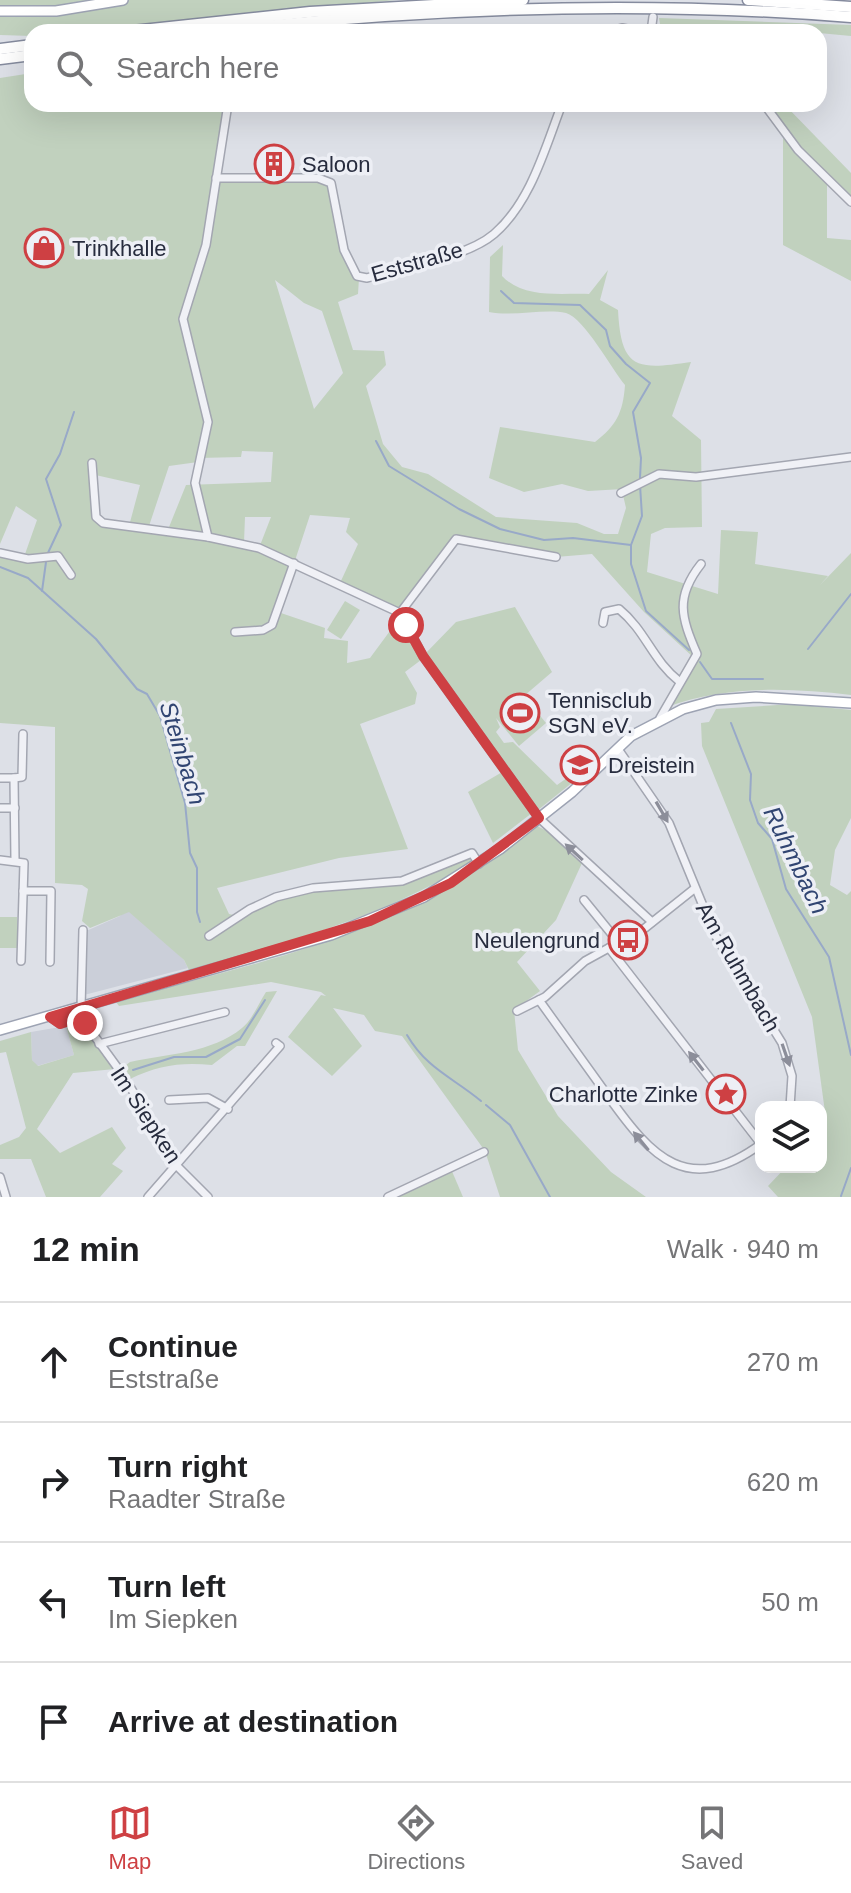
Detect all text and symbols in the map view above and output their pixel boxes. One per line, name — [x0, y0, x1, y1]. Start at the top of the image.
search box — [24, 24, 827, 112]
icon: search — [52, 46, 96, 90]
text: Search here — [116, 51, 279, 84]
building icon: Saloon — [253, 143, 295, 185]
place label: Saloon — [302, 152, 371, 177]
shop icon: Trinkhalle — [23, 227, 65, 269]
place label: Trinkhalle — [72, 236, 167, 261]
street label: Eststraße — [368, 237, 466, 287]
route start — [388, 607, 424, 643]
place label: Tennisclub SGN eV. — [548, 688, 652, 738]
sports icon: Tennisclub SGN eV. — [499, 692, 541, 734]
water label: Steinbach — [154, 698, 212, 808]
school or university icon: Dreistein — [559, 744, 601, 786]
place label: Dreistein — [608, 753, 695, 778]
one-way arrow — [656, 801, 669, 824]
water label: Ruhmbach — [758, 802, 834, 918]
one-way arrow — [565, 844, 584, 862]
street label: Am Ruhmbach — [691, 898, 785, 1036]
bus stop icon: Neulengrund — [607, 919, 649, 961]
place label: Neulengrund — [474, 928, 600, 953]
route end — [67, 1005, 103, 1041]
one-way arrow — [780, 1043, 792, 1067]
one-way arrow — [688, 1051, 704, 1071]
street label: Im Siepken — [106, 1062, 186, 1168]
place icon: Charlotte Zinke — [705, 1073, 747, 1115]
place label: Charlotte Zinke — [549, 1082, 698, 1107]
map controls — [755, 1101, 827, 1173]
button: layers — [755, 1101, 827, 1173]
one-way arrow — [633, 1131, 650, 1151]
text: 12 min — [32, 1230, 140, 1268]
text: Walk · 940 m — [667, 1234, 819, 1264]
text: Continue — [108, 1330, 238, 1363]
icon: ahead — [32, 1340, 76, 1384]
text: 270 m — [747, 1347, 819, 1377]
text: Eststraße — [108, 1364, 219, 1394]
text: Turn right — [108, 1450, 247, 1483]
icon: right — [32, 1460, 76, 1504]
text: 620 m — [747, 1467, 819, 1497]
text: Raadter Straße — [108, 1484, 286, 1514]
text: Turn left — [108, 1570, 226, 1603]
icon: left — [32, 1580, 76, 1624]
text: 50 m — [761, 1587, 819, 1617]
text: Im Siepken — [108, 1604, 238, 1634]
icon: arrive — [32, 1700, 76, 1744]
text: Arrive at destination — [108, 1705, 398, 1738]
tab: Map — [108, 1801, 152, 1875]
tab: Directions — [367, 1801, 465, 1875]
tab: Saved — [681, 1801, 743, 1875]

